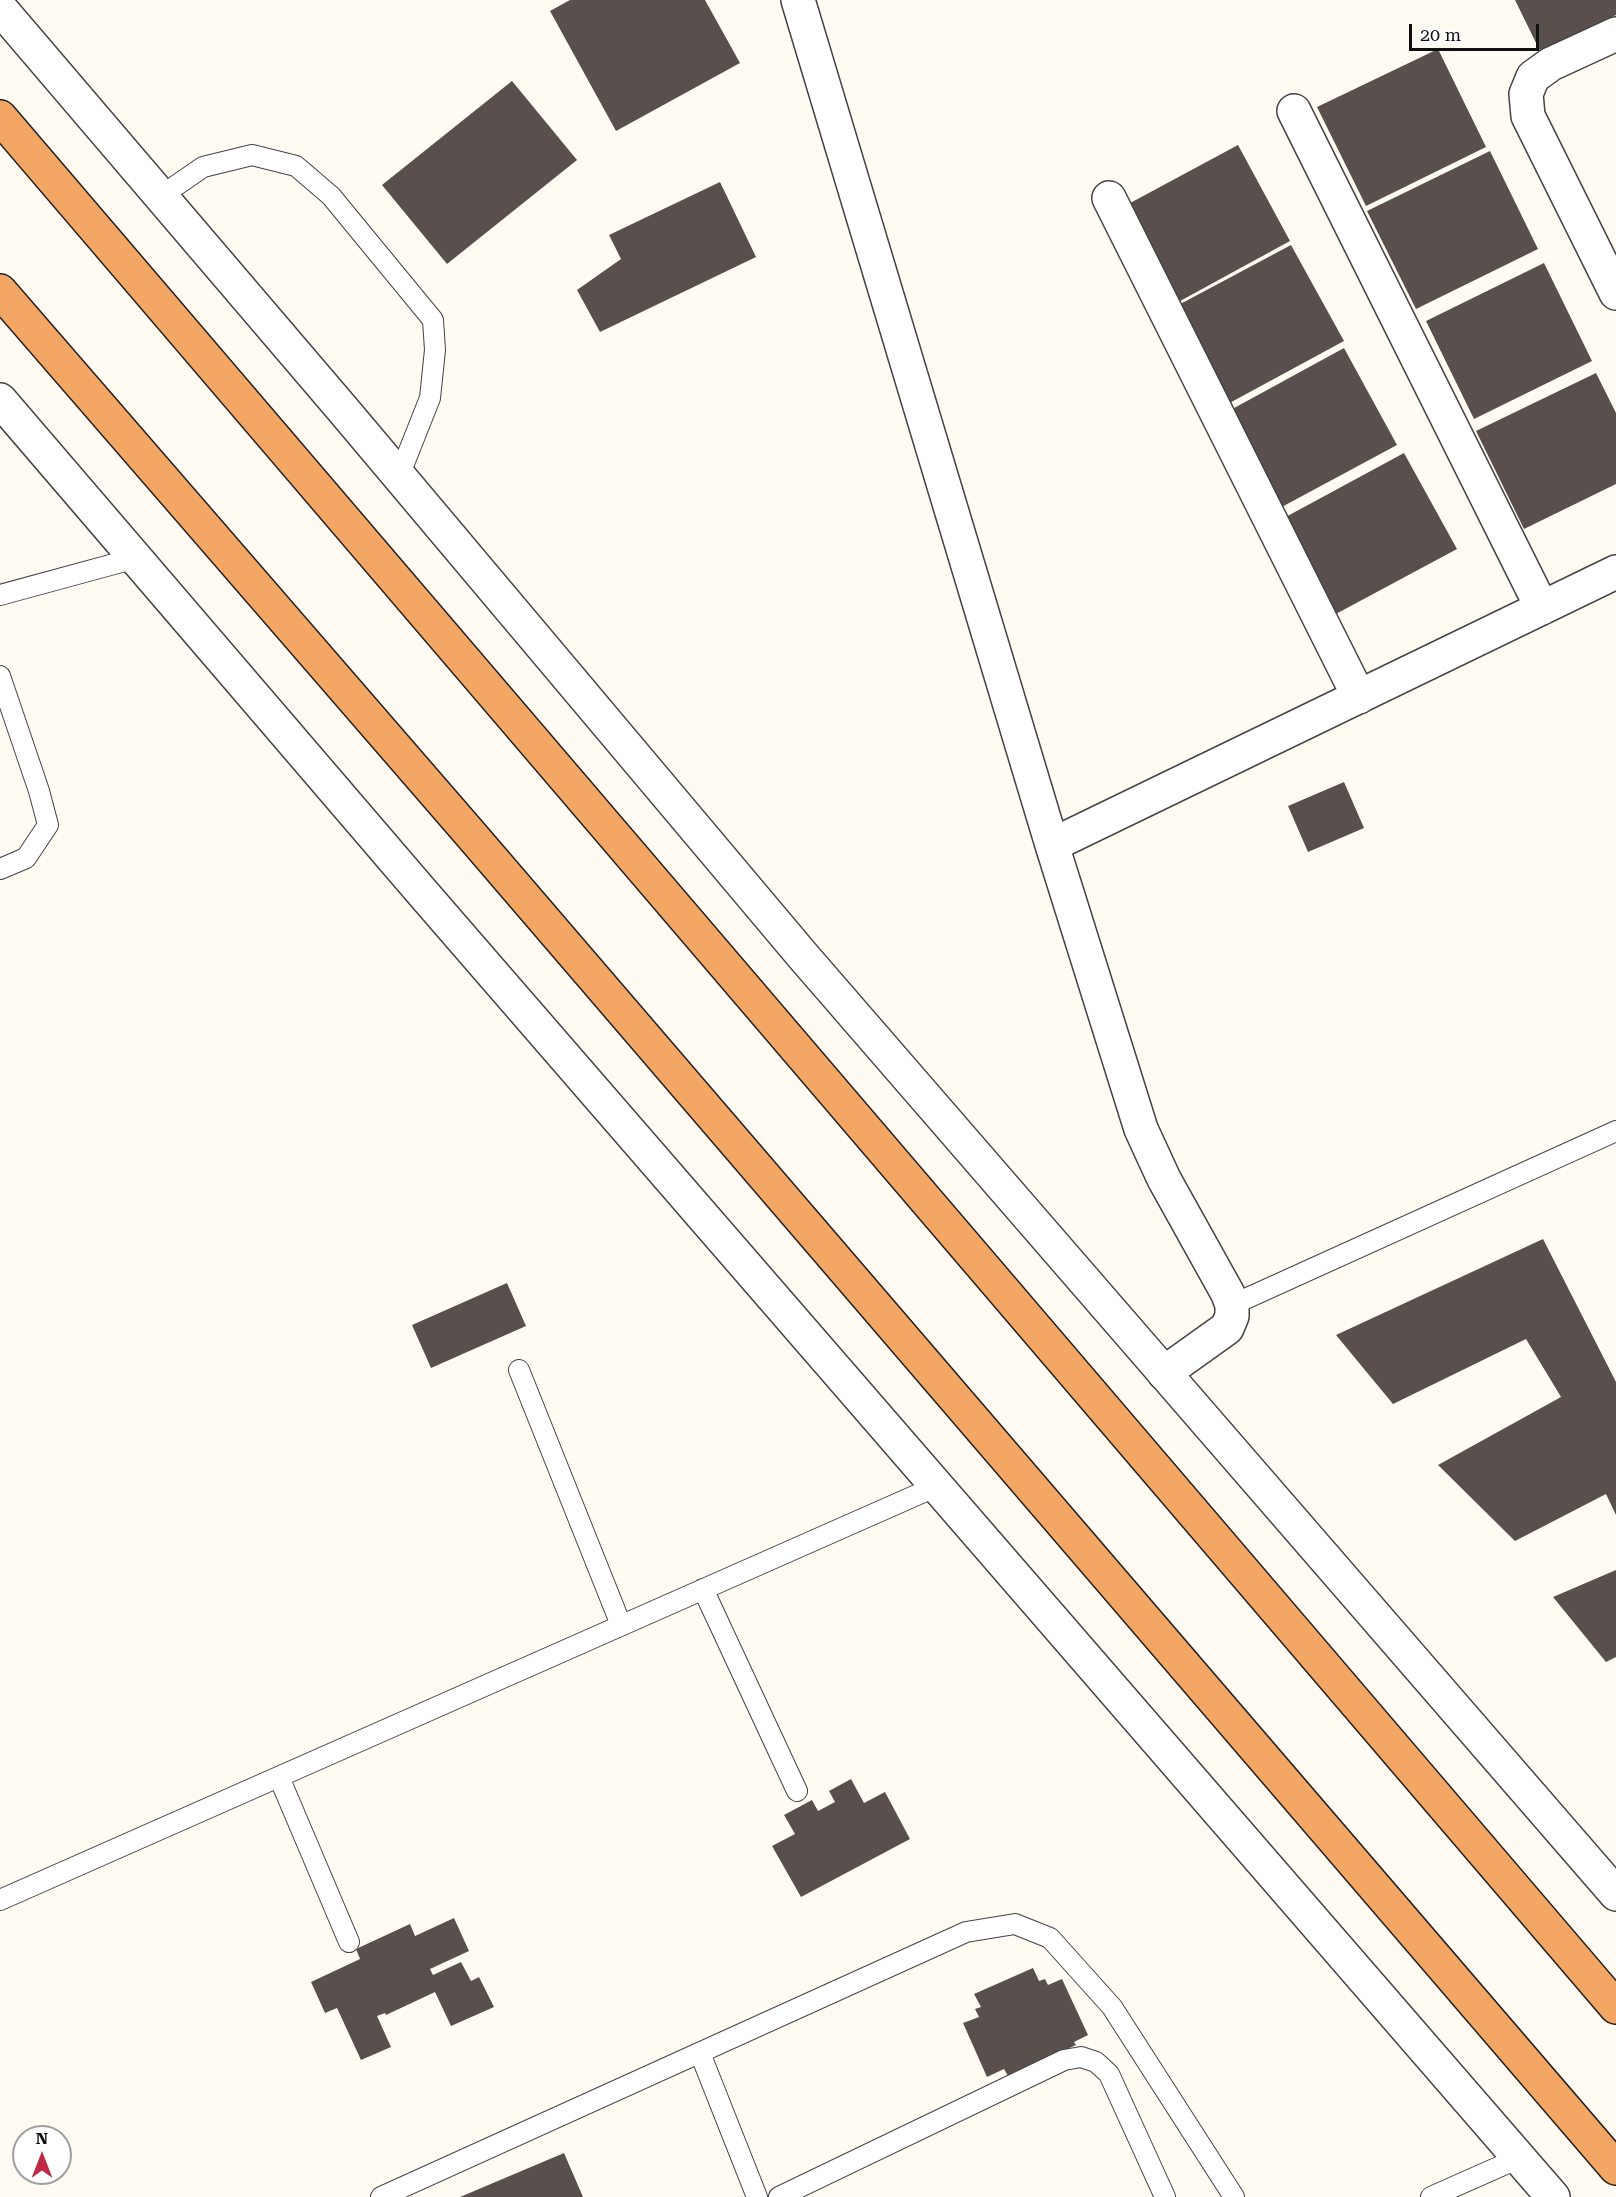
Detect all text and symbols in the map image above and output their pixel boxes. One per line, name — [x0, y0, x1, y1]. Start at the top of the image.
scale bar — [1412, 12, 1542, 50]
text: 20 m — [1420, 24, 1461, 45]
north arrow — [12, 2125, 72, 2185]
text: N — [36, 2129, 48, 2148]

